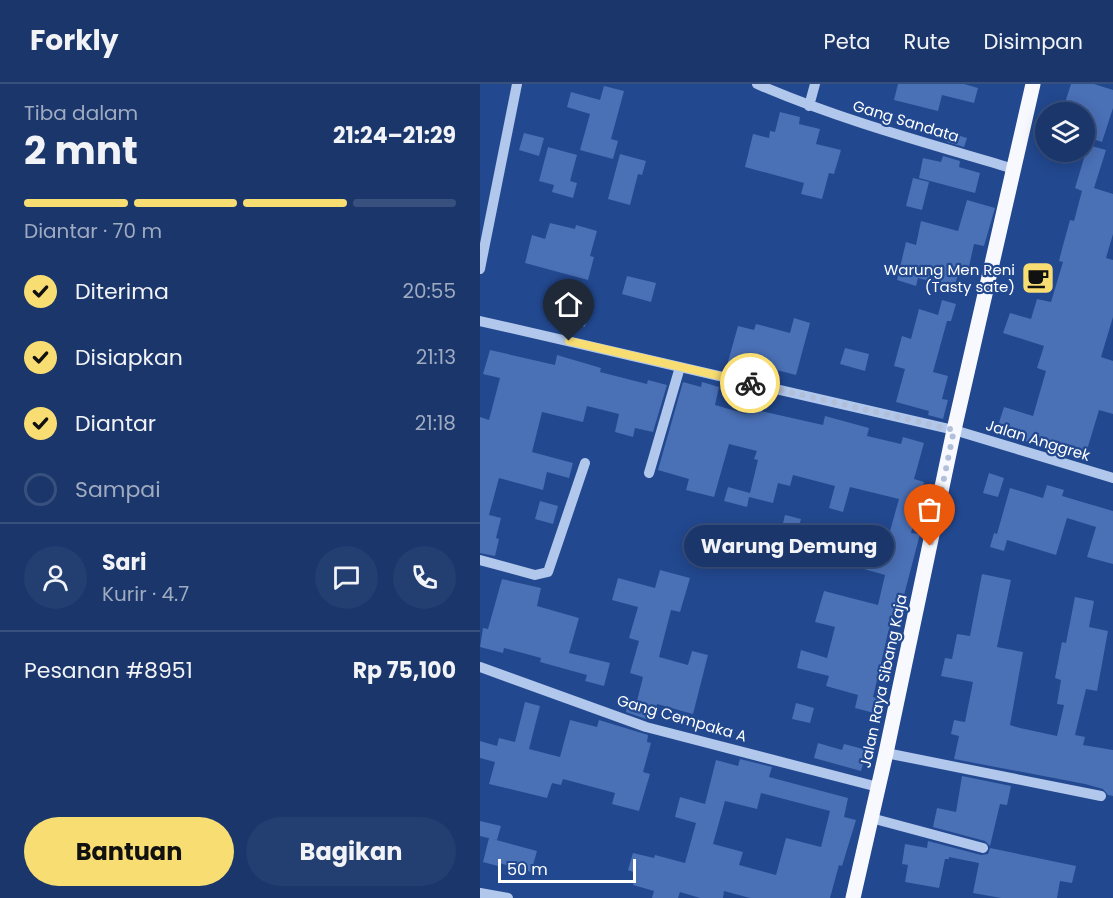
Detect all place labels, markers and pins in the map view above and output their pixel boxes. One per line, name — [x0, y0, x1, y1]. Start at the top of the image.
place label: Warung Men Reni (Tasty sate) — [884, 259, 1015, 297]
cafe icon: Warung Men Reni (Tasty sate) — [1020, 260, 1056, 296]
pin — [543, 279, 594, 341]
pin — [904, 484, 955, 546]
callout: Warung Demung — [684, 525, 894, 567]

